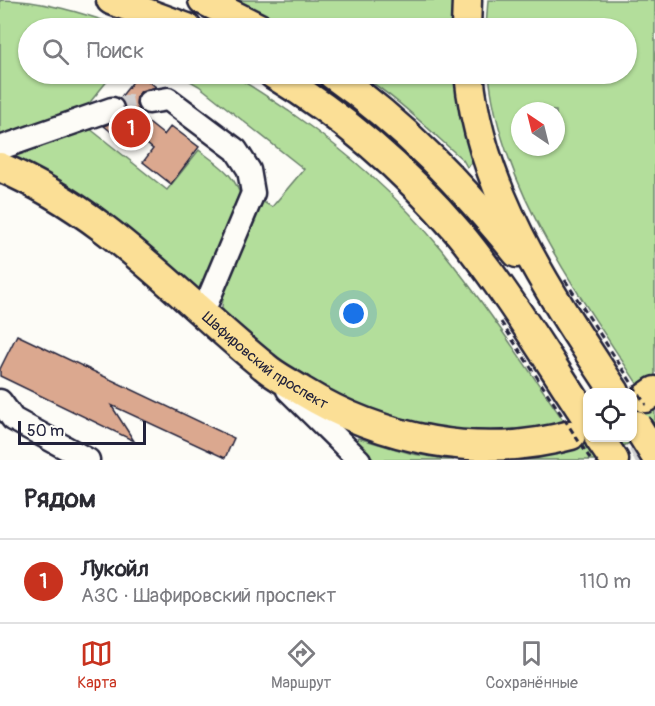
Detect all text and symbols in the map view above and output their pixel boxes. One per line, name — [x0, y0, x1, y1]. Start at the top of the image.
search box — [18, 18, 637, 84]
icon: search — [39, 35, 72, 68]
text: Поиск — [87, 37, 144, 65]
north arrow — [511, 102, 565, 156]
pin: 1 — [112, 106, 150, 150]
your location — [339, 299, 368, 328]
street label: Шафировский проспект — [198, 308, 332, 414]
map controls — [583, 388, 637, 442]
button: locate — [583, 388, 637, 442]
scale bar — [18, 418, 146, 446]
text: 50 m — [27, 421, 64, 441]
text: Рядом — [24, 483, 96, 515]
text: Лукойл — [81, 555, 149, 583]
text: 1 — [40, 569, 47, 594]
text: 110 m — [580, 569, 631, 594]
text: АЗС · Шафировский проспект — [81, 583, 336, 608]
tab: Карта — [77, 637, 117, 693]
tab: Маршрут — [271, 637, 331, 693]
tab: Сохранённые — [486, 637, 578, 693]

